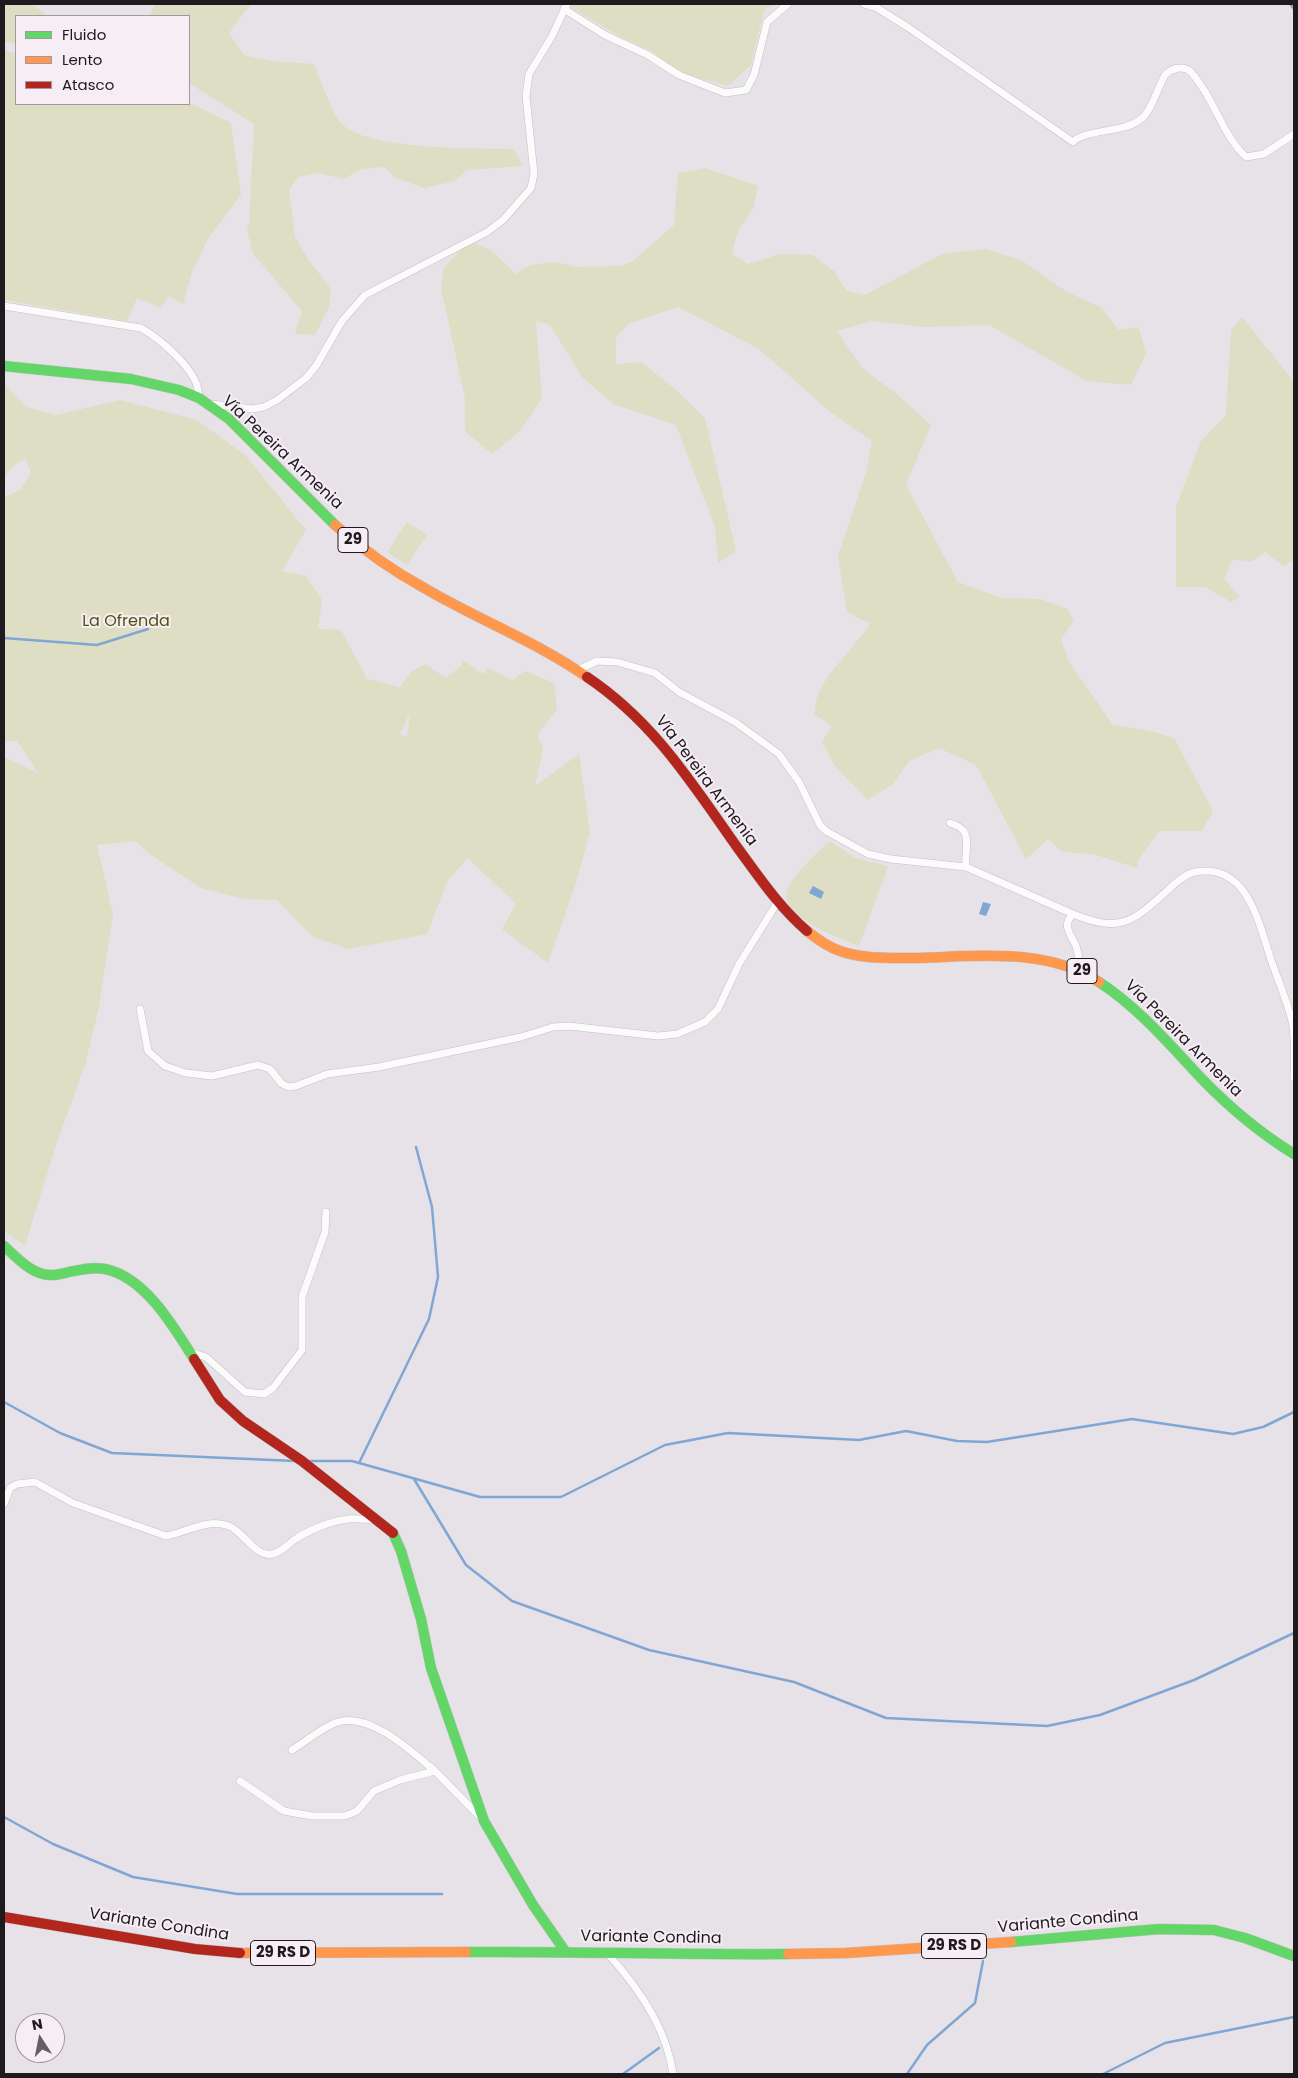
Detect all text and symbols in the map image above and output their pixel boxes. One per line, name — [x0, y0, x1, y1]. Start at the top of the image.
legend — [15, 15, 190, 105]
text: Fluido — [62, 24, 106, 45]
text: Lento — [62, 49, 102, 70]
text: Atasco — [62, 74, 114, 95]
street label: Vía Pereira Armenia — [218, 392, 346, 514]
road number: 29 — [338, 528, 368, 552]
park label: La Ofrenda — [82, 612, 170, 632]
street label: Vía Pereira Armenia — [651, 712, 761, 850]
road number: 29 — [1067, 958, 1097, 984]
street label: Vía Pereira Armenia — [1120, 976, 1246, 1102]
street label: Variante Condina — [88, 1904, 230, 1946]
street label: Variante Condina — [997, 1906, 1139, 1938]
street label: Variante Condina — [580, 1927, 722, 1949]
road number: 29 RS D — [922, 1934, 986, 1958]
road number: 29 RS D — [250, 1940, 316, 1966]
north arrow — [15, 2013, 65, 2063]
text: N — [30, 2013, 44, 2035]

